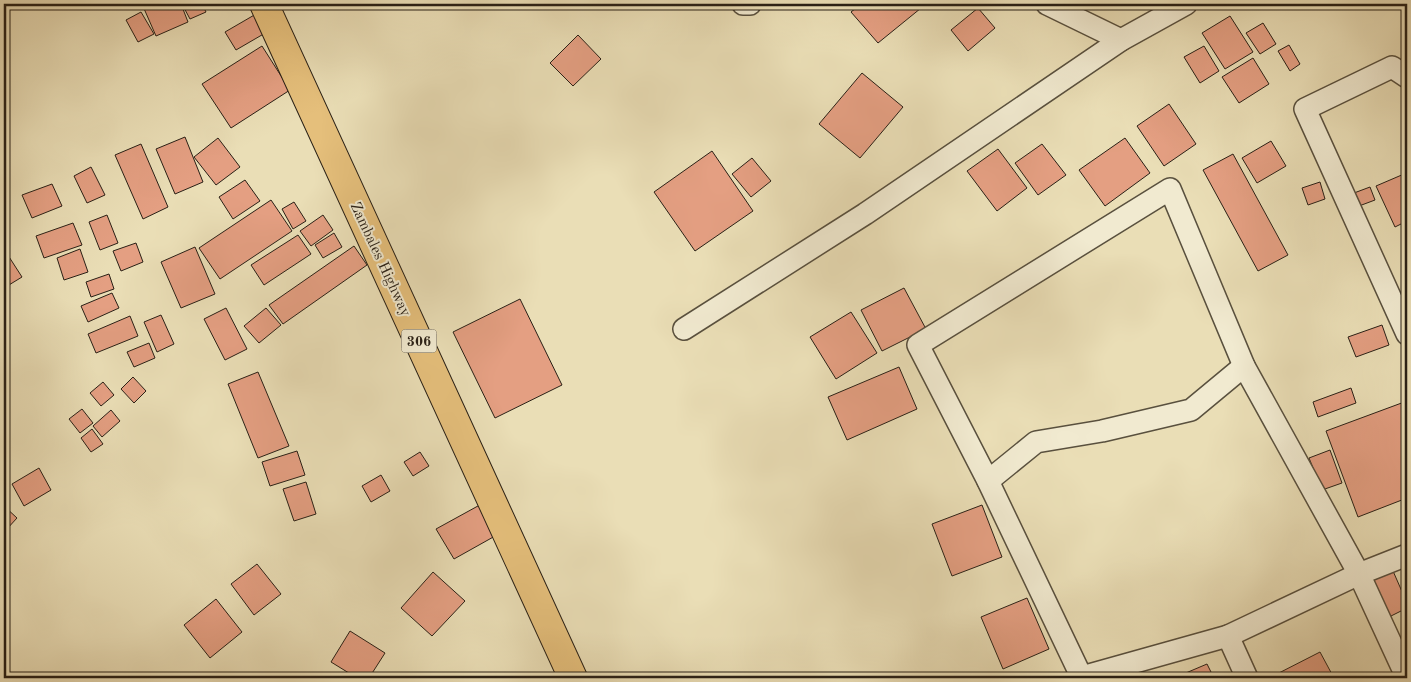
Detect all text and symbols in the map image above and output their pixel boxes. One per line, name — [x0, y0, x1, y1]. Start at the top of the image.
street label: Zambales Highway — [347, 200, 413, 319]
road number: 306 — [402, 330, 436, 352]

